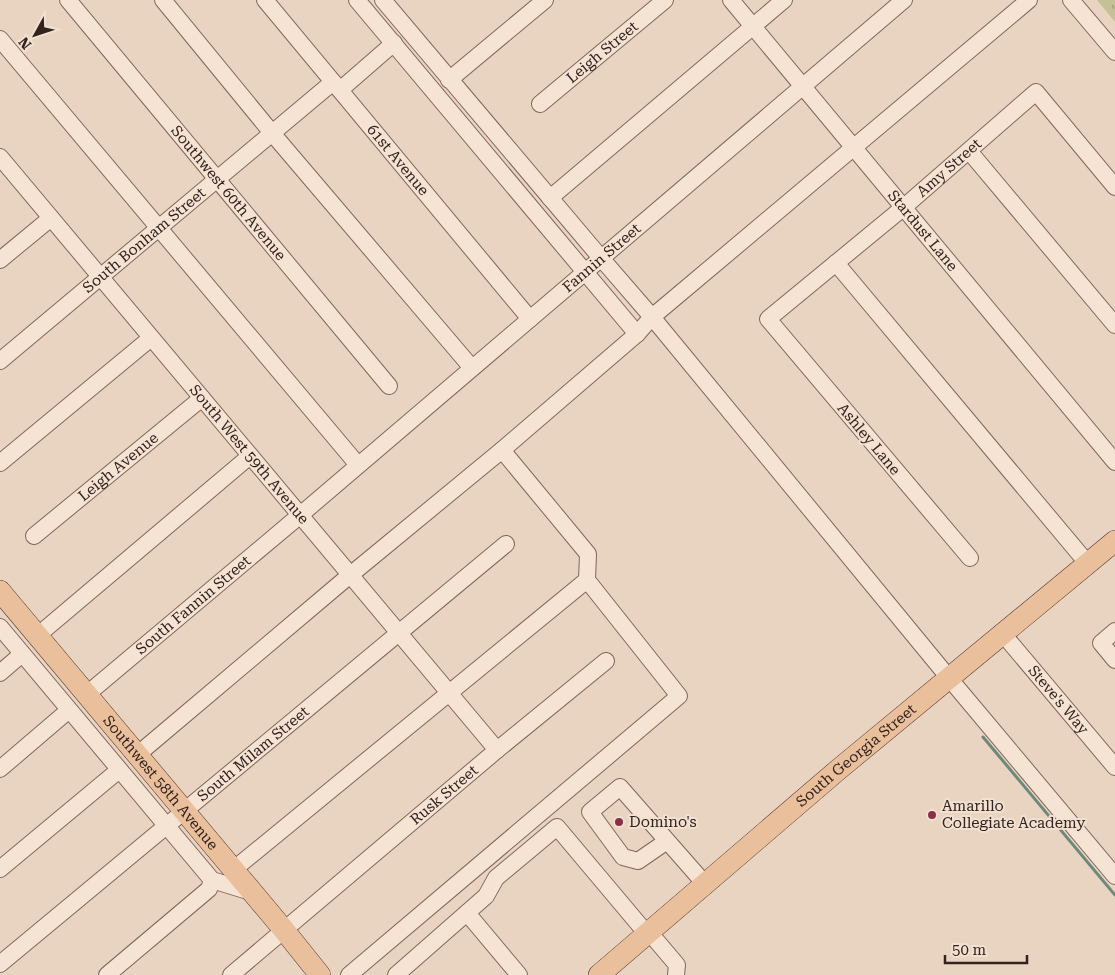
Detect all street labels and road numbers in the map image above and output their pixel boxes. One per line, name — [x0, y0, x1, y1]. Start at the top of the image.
street label: Leigh Street — [563, 17, 642, 87]
street label: 61st Avenue — [363, 121, 433, 199]
street label: Southwest 60th Avenue — [167, 122, 290, 264]
street label: Amy Street — [913, 134, 985, 201]
street label: South Bonham Street — [79, 184, 209, 297]
street label: Stardust Lane — [884, 186, 962, 275]
street label: Fannin Street — [559, 219, 645, 296]
street label: South West 59th Avenue — [186, 381, 313, 528]
street label: Ashley Lane — [834, 399, 904, 479]
street label: Leigh Avenue — [75, 429, 162, 505]
street label: South Fannin Street — [132, 551, 255, 658]
street label: Steve's Way — [1024, 662, 1093, 738]
street label: South Georgia Street — [792, 700, 920, 811]
street label: South Milam Street — [194, 702, 313, 805]
street label: Southwest 58th Avenue — [99, 712, 222, 854]
street label: Rusk Street — [406, 761, 482, 829]

